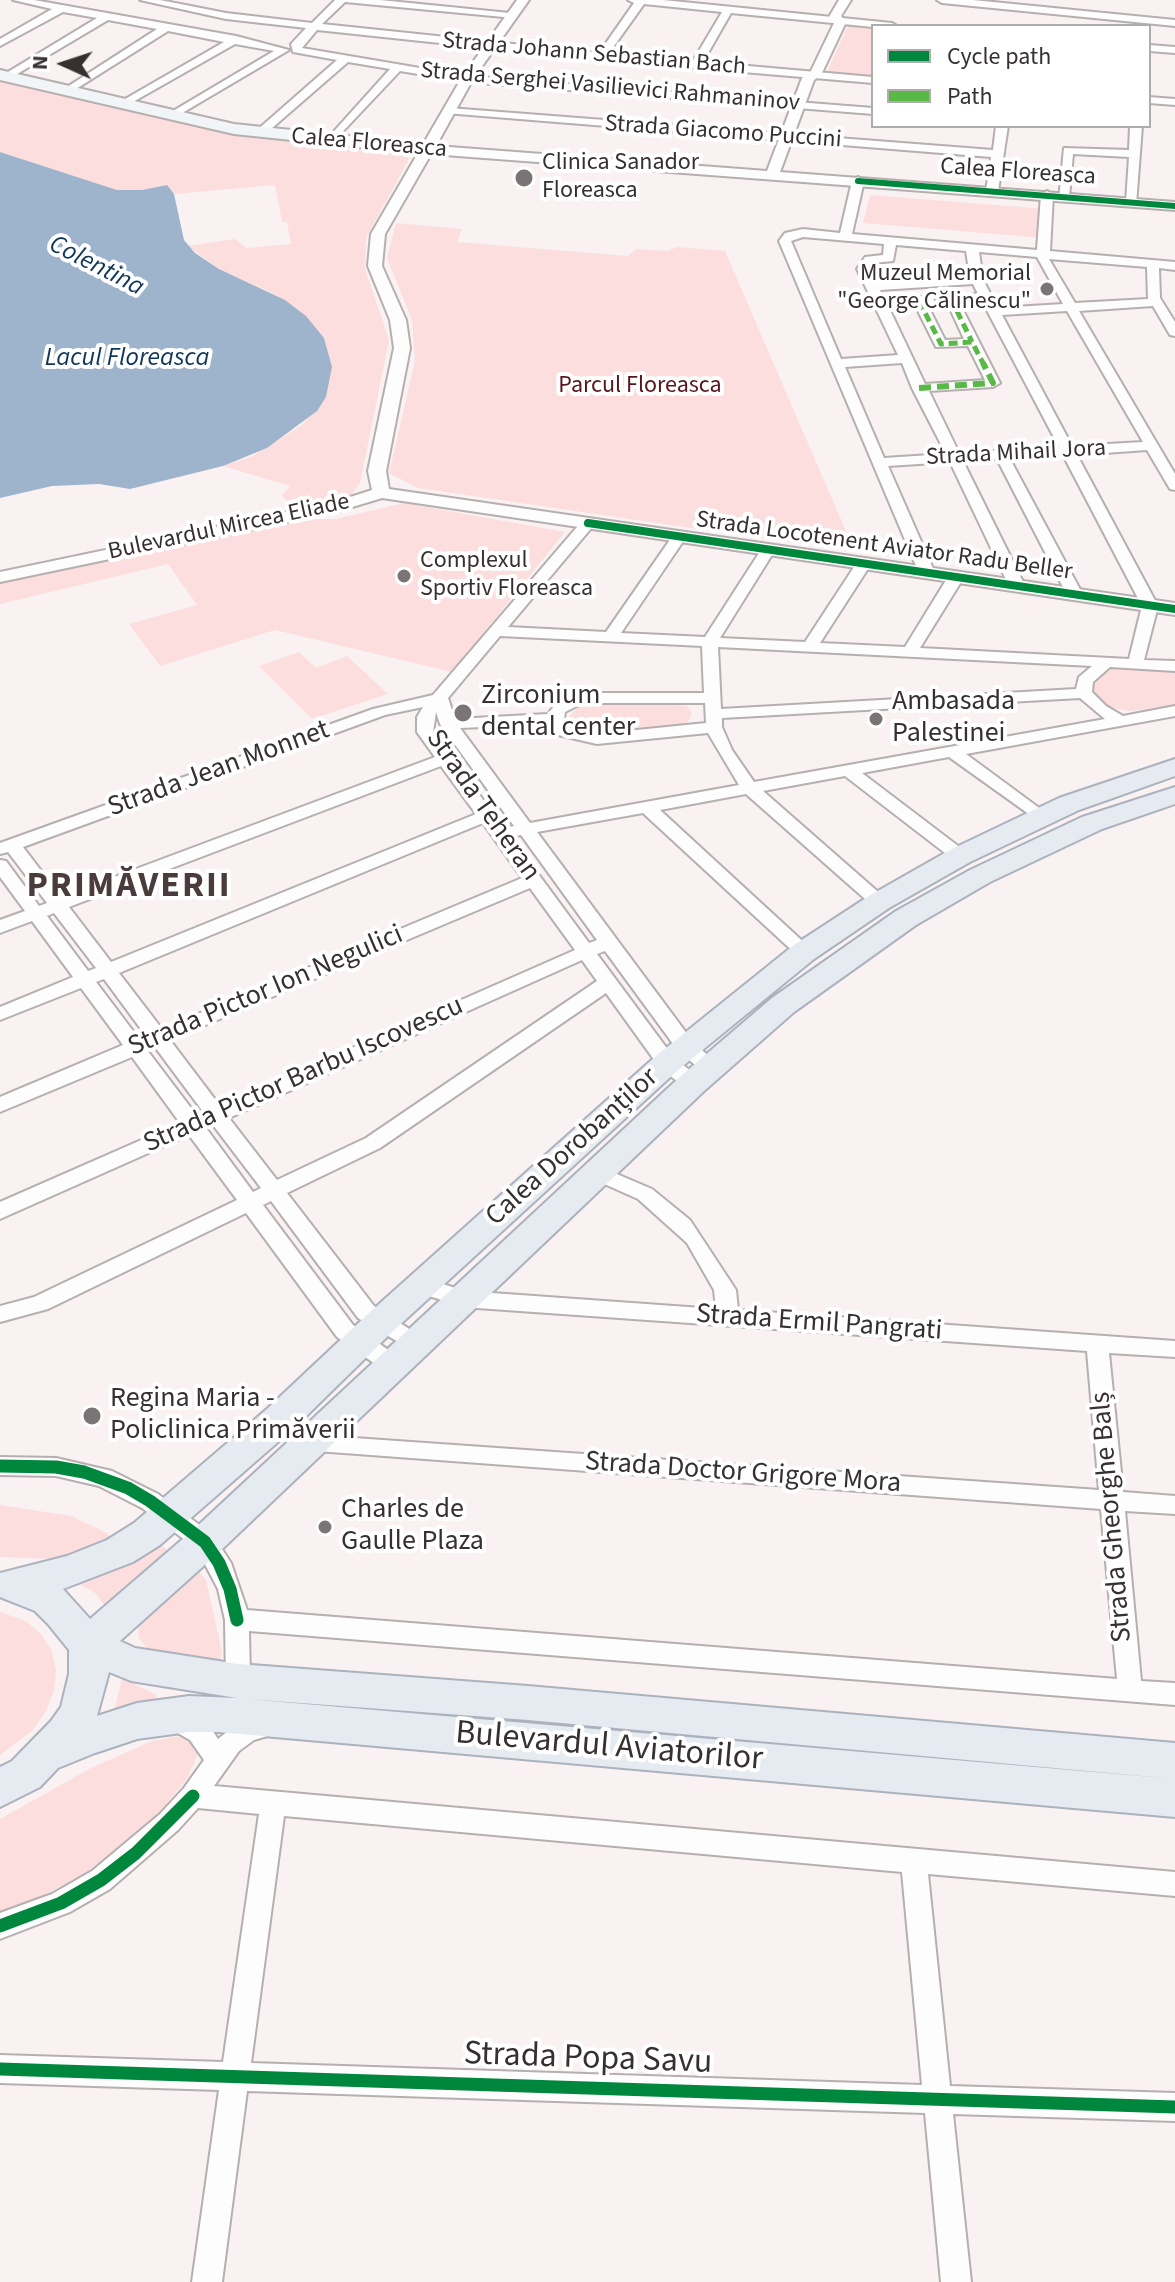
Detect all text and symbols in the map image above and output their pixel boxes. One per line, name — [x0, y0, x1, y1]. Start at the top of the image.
north arrow — [24, 24, 104, 104]
legend — [871, 24, 1151, 128]
street label: Strada Johann Sebastian Bach — [441, 27, 747, 83]
text: Cycle path — [947, 39, 1051, 74]
text: N — [24, 55, 56, 71]
street label: Strada Serghei Vasilievici Rahmaninov — [419, 57, 801, 119]
text: Path — [947, 79, 993, 114]
street label: Strada Giacomo Puccini — [604, 110, 842, 156]
street label: Calea Floreasca — [290, 123, 448, 165]
place label: Clinica Sanador Floreasca — [542, 150, 699, 206]
street label: Calea Floreasca — [939, 153, 1097, 193]
marker: Clinica Sanador Floreasca — [513, 167, 535, 189]
water label: Colentina — [43, 230, 149, 304]
place label: Muzeul Memorial "George Călinescu" — [837, 261, 1031, 317]
marker: Muzeul Memorial "George Călinescu" — [1038, 280, 1056, 298]
water label: Lacul Floreasca — [45, 343, 209, 375]
park label: Parcul Floreasca — [558, 373, 722, 401]
street label: Strada Mihail Jora — [925, 435, 1107, 473]
street label: Bulevardul Mircea Eliade — [106, 488, 352, 568]
street label: Strada Locotenent Aviator Radu Beller — [694, 506, 1074, 588]
place label: Complexul Sportiv Floreasca — [420, 548, 593, 604]
marker: Complexul Sportiv Floreasca — [395, 567, 413, 585]
place label: Zirconium dental center — [481, 680, 636, 746]
place label: Ambasada Palestinei — [892, 686, 1015, 752]
marker: Zirconium dental center — [452, 702, 474, 724]
marker: Ambasada Palestinei — [867, 710, 885, 728]
street label: Strada Jean Monnet — [104, 714, 334, 826]
street label: Strada Teheran — [418, 724, 546, 888]
district label: PRIMĂVERII — [26, 866, 232, 910]
street label: Strada Pictor Ion Negulici — [124, 919, 408, 1065]
street label: Strada Pictor Barbu Iscovescu — [139, 990, 469, 1162]
street label: Calea Dorobanților — [480, 1062, 666, 1234]
street label: Strada Ermil Pangrati — [695, 1299, 943, 1349]
place label: Regina Maria - Policlinica Primăverii — [110, 1383, 356, 1449]
street label: Strada Gheorghe Balș — [1085, 1390, 1141, 1644]
marker: Regina Maria - Policlinica Primăverii — [81, 1405, 103, 1427]
street label: Strada Doctor Grigore Mora — [584, 1446, 902, 1502]
place label: Charles de Gaulle Plaza — [341, 1494, 484, 1560]
marker: Charles de Gaulle Plaza — [316, 1518, 334, 1536]
street label: Bulevardul Aviatorilor — [454, 1714, 764, 1782]
street label: Strada Popa Savu — [463, 2035, 713, 2085]

